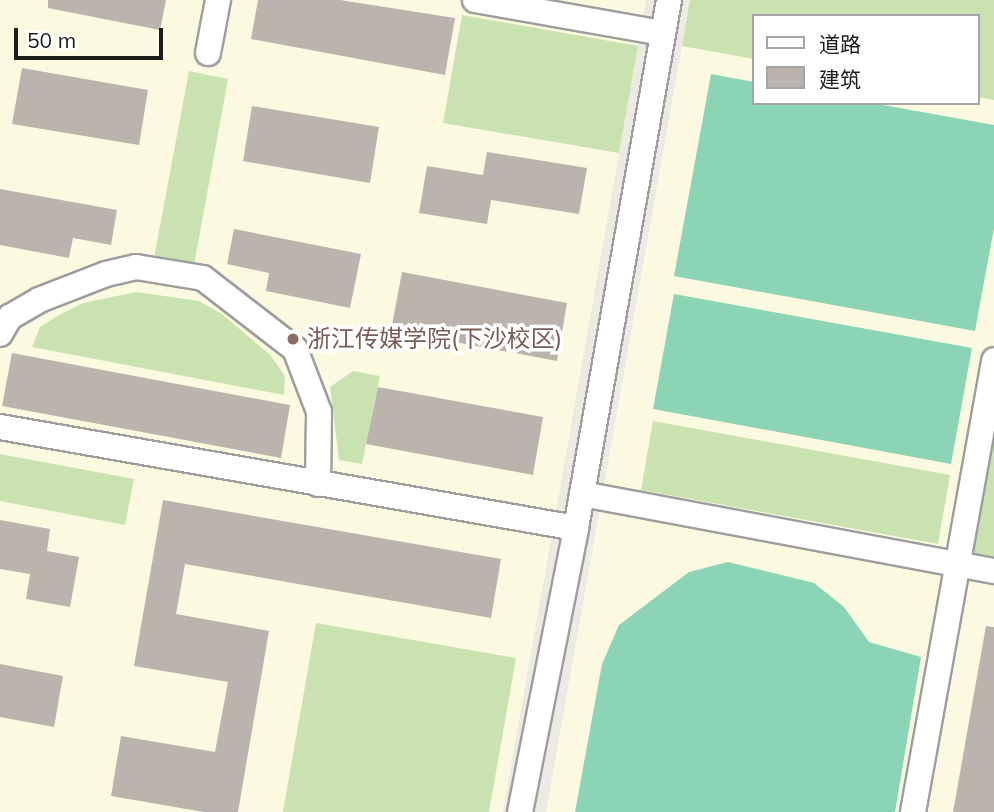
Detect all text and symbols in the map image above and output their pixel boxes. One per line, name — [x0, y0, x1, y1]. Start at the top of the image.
scale bar — [18, 14, 166, 58]
legend — [752, 14, 980, 105]
text: 50 m — [27, 27, 76, 53]
text: 道路 — [819, 31, 861, 57]
text: 建筑 — [819, 66, 861, 92]
place label: 浙江传媒学院(下沙校区) — [307, 325, 562, 353]
marker: 浙江传媒学院(下沙校区) — [285, 331, 301, 347]

